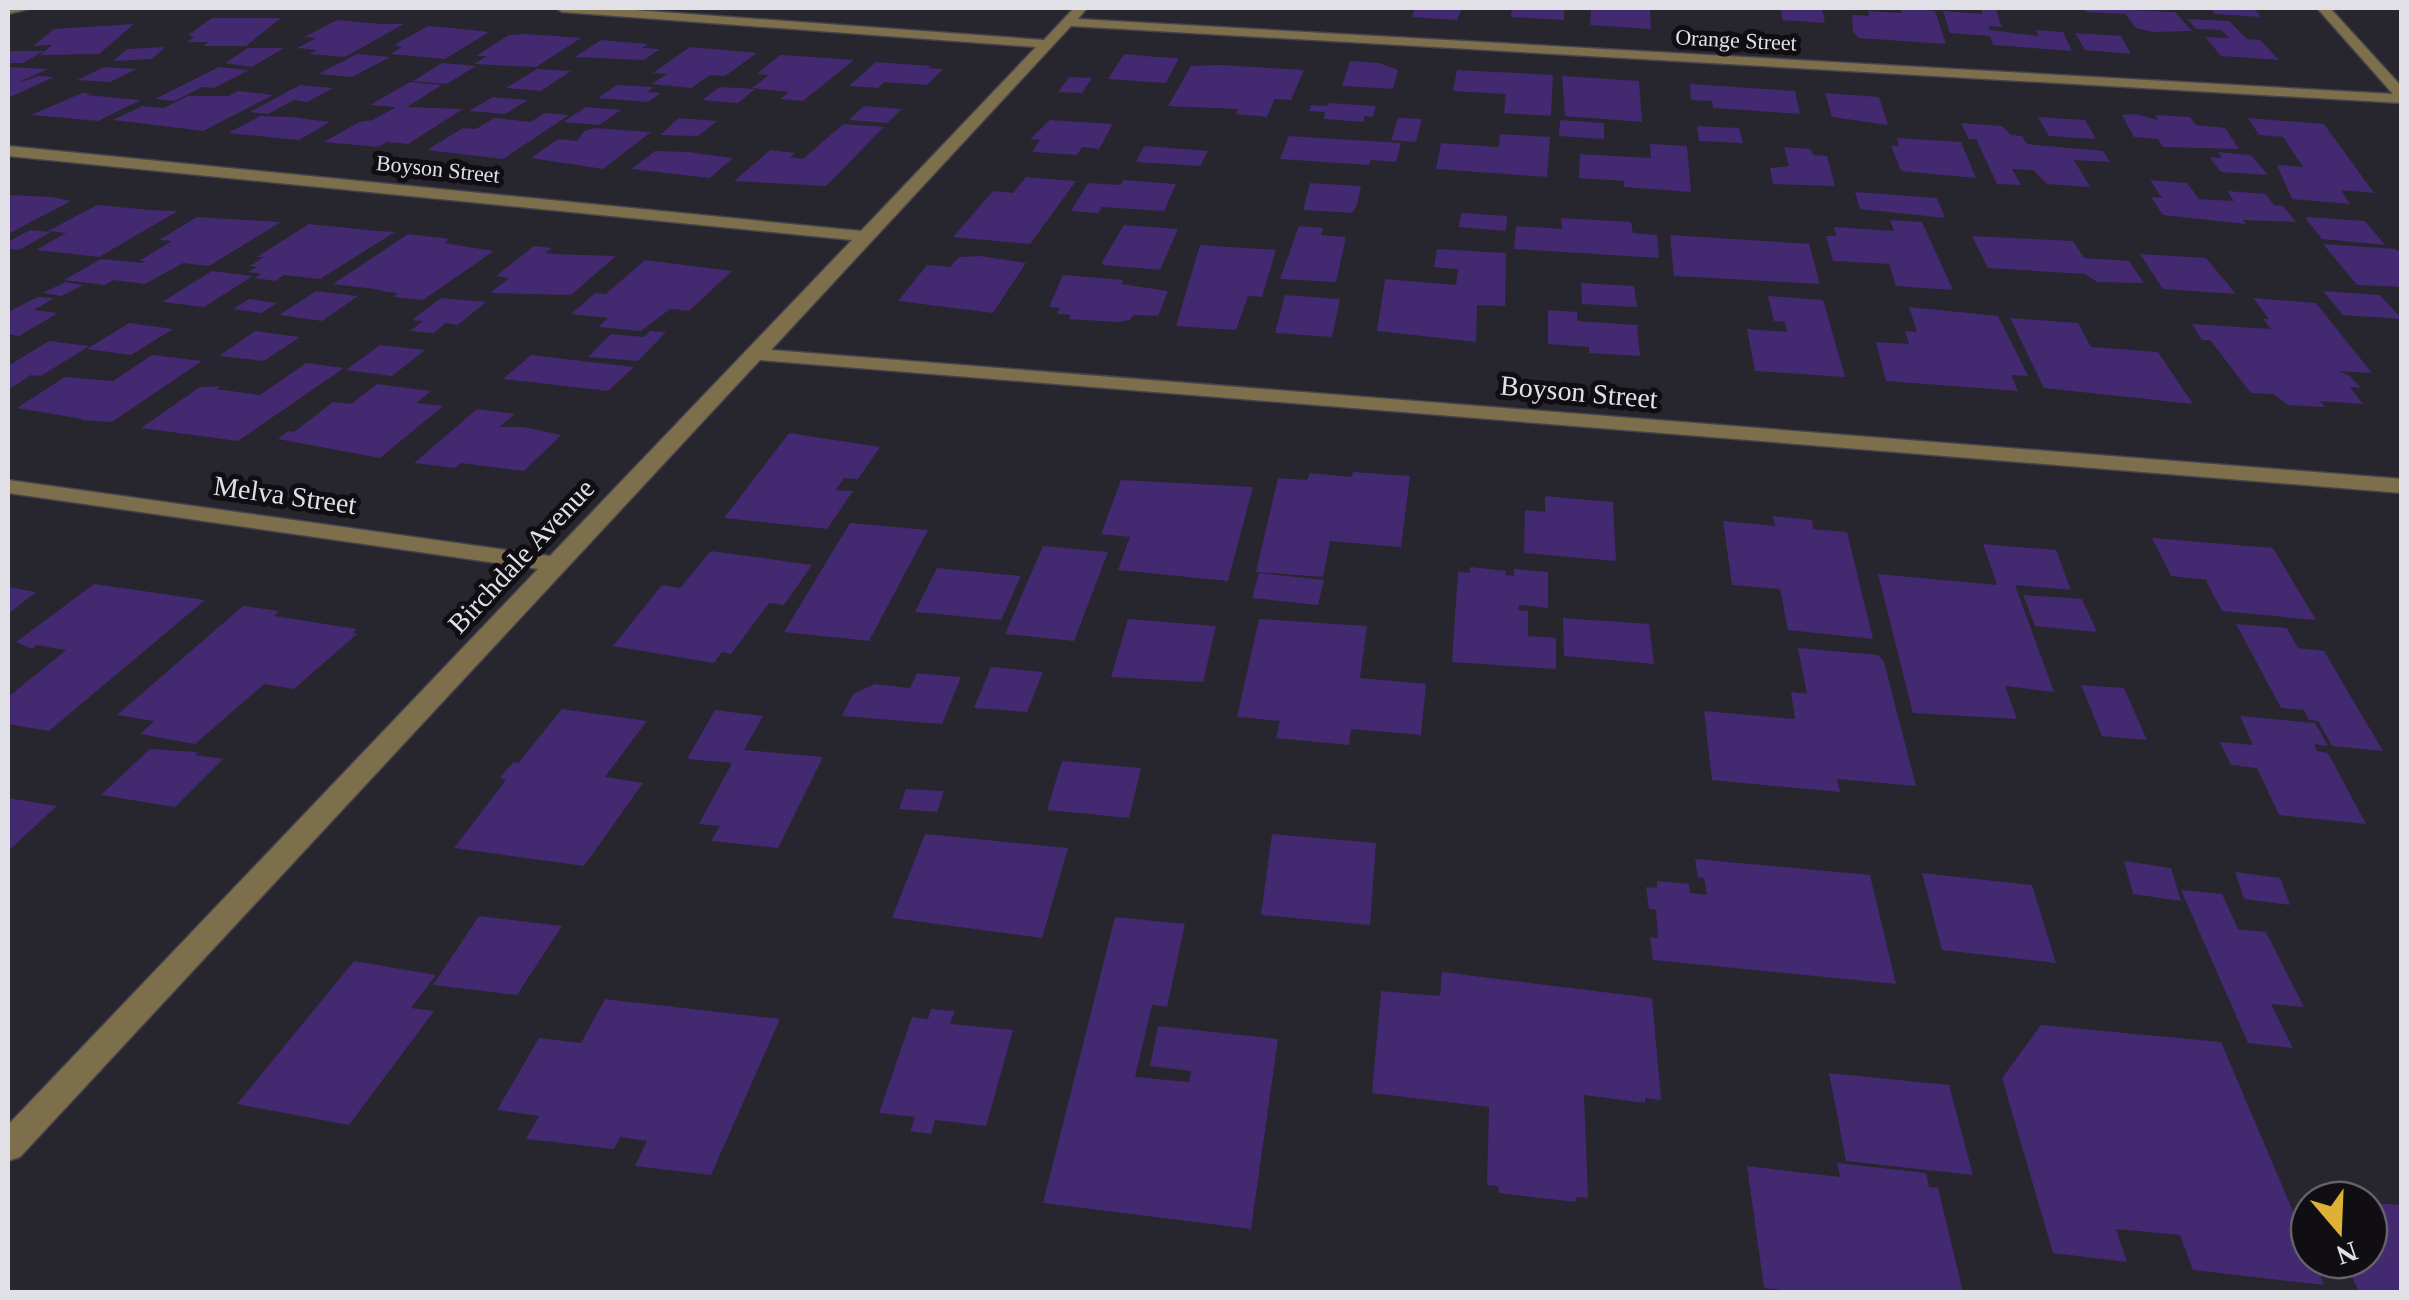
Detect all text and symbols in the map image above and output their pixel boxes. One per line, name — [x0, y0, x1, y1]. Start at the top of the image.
street label: Orange Street — [1675, 24, 1797, 56]
street label: Boyson Street — [375, 150, 501, 188]
street label: Boyson Street — [1499, 370, 1659, 414]
street label: Melva Street — [212, 470, 359, 520]
street label: Birchdale Avenue — [442, 473, 600, 639]
north arrow — [2289, 1180, 2389, 1280]
text: N — [2332, 1235, 2362, 1271]

